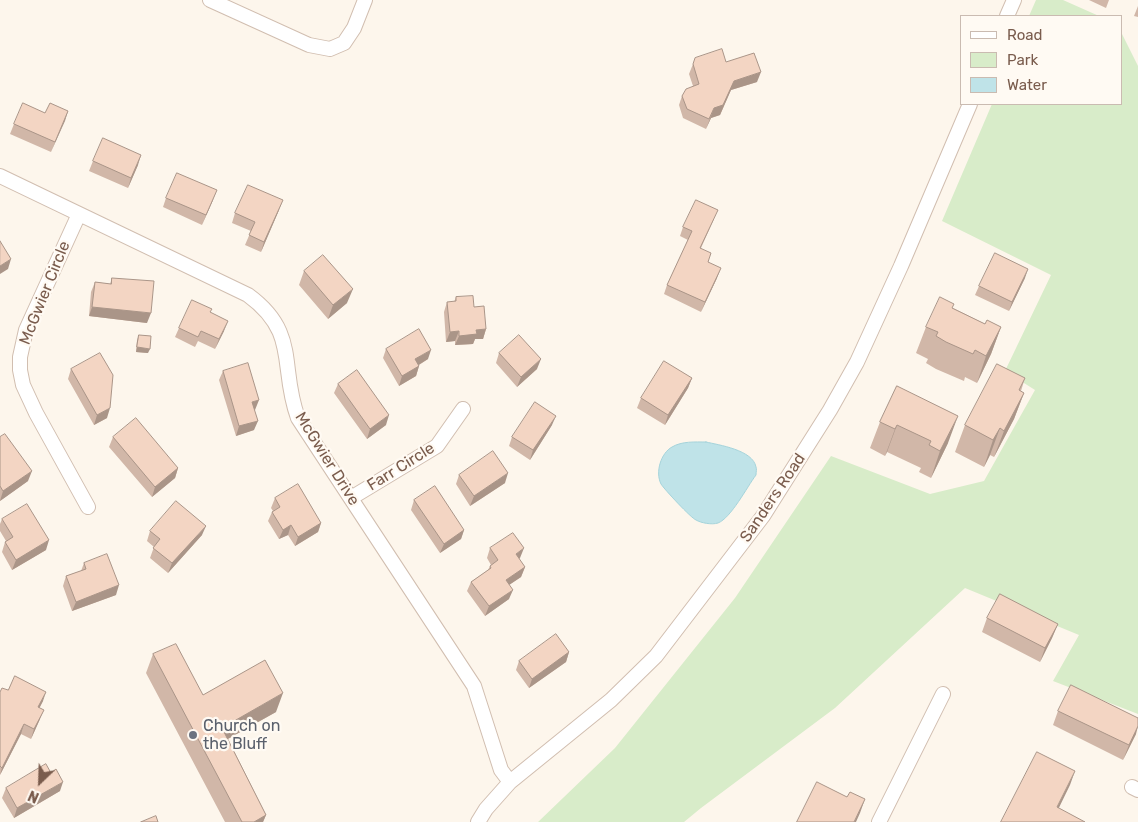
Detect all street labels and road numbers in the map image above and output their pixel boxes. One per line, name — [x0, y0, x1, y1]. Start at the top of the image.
street label: McGwier Circle — [15, 238, 75, 348]
street label: McGwier Drive — [291, 409, 363, 509]
street label: Farr Circle — [364, 439, 438, 495]
street label: Sanders Road — [736, 450, 810, 546]

